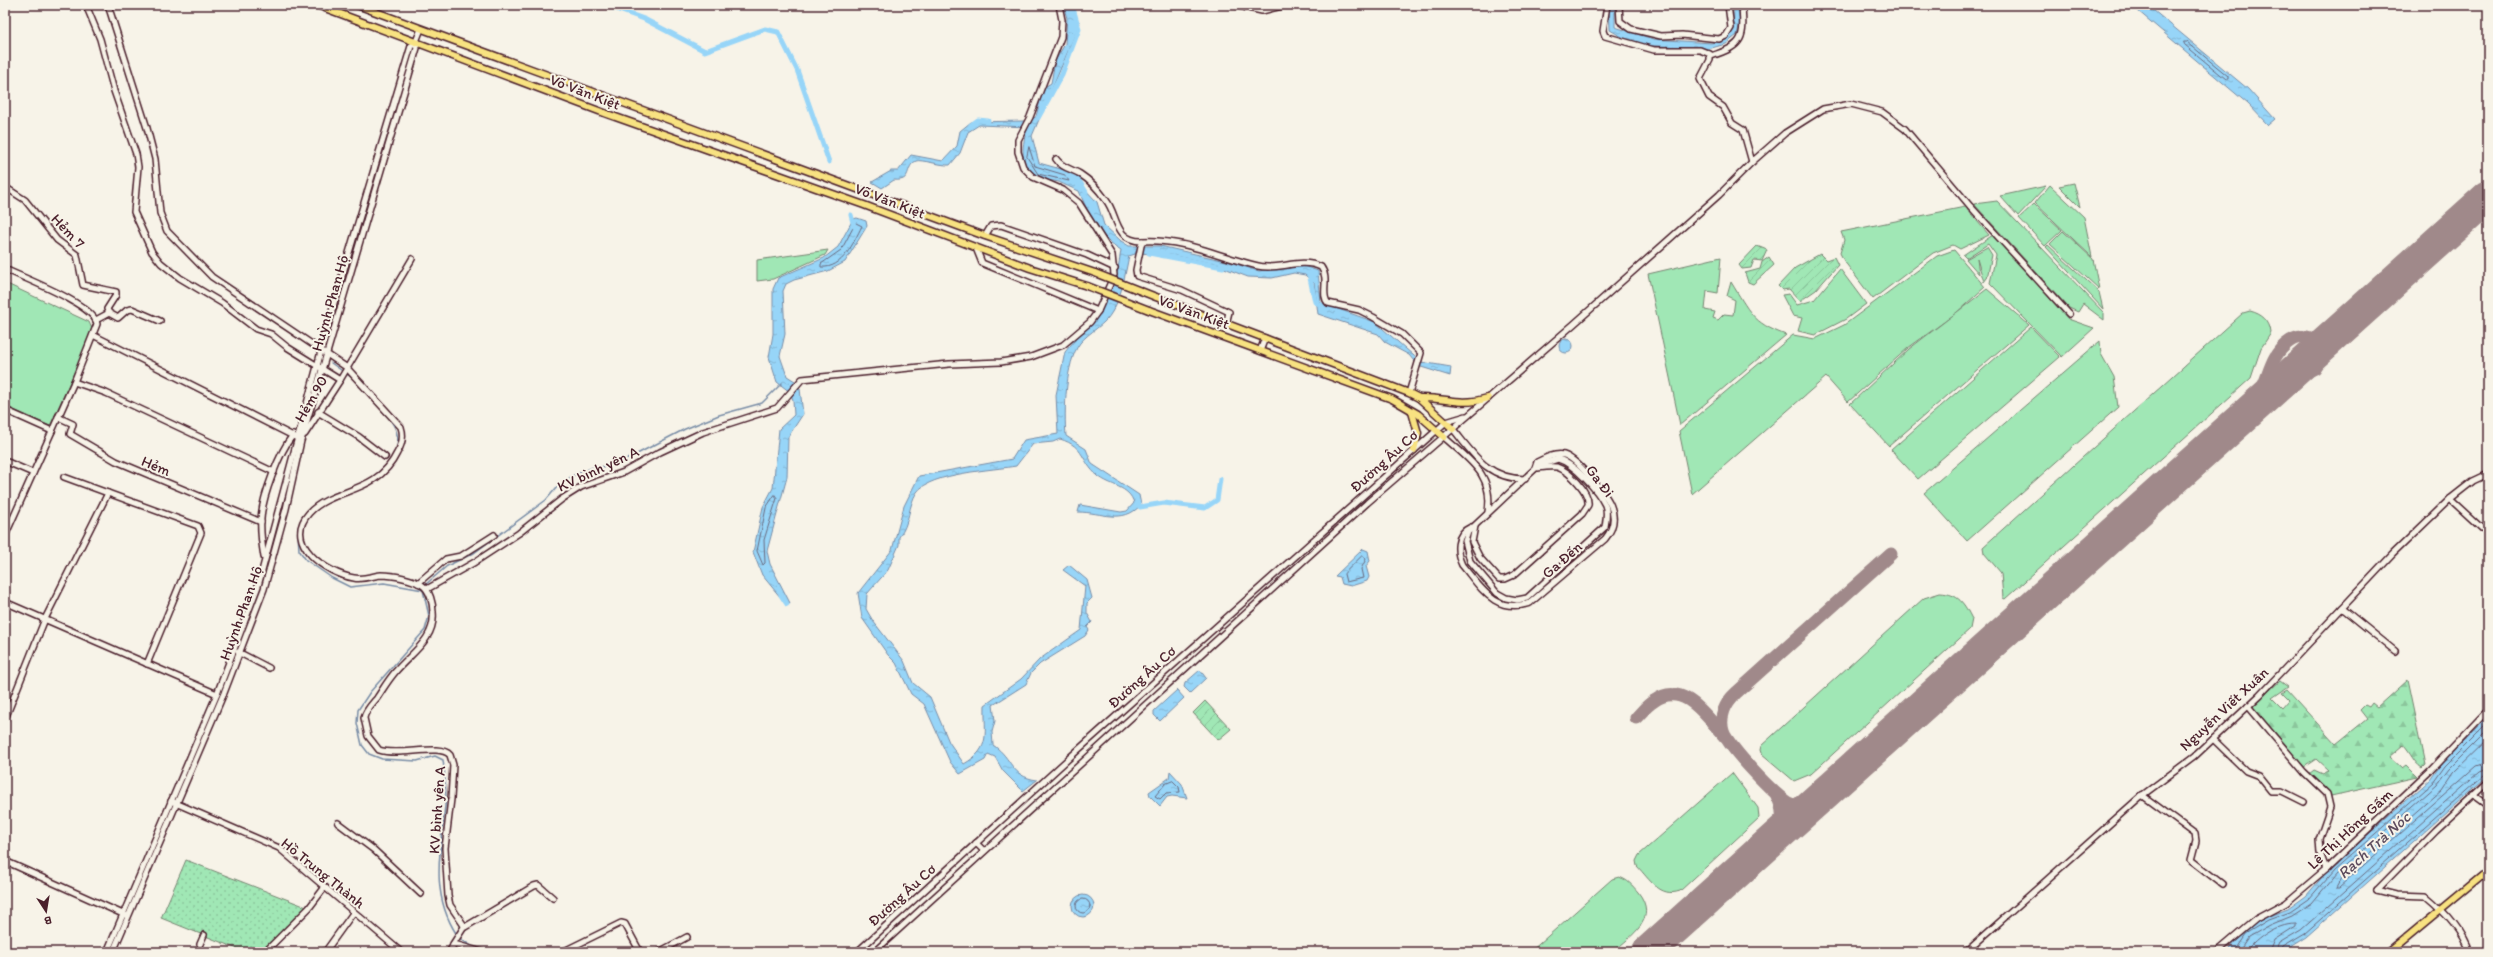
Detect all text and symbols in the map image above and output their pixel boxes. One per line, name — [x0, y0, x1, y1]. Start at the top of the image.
street label: Võ Văn Kiệt — [547, 70, 623, 114]
street label: Võ Văn Kiệt — [852, 179, 928, 223]
street label: Hẻm 7 — [47, 210, 89, 253]
street label: Huỳnh Phan Hộ — [308, 253, 352, 353]
street label: Võ Văn Kiệt — [1156, 291, 1232, 333]
street label: Hẻm 90 — [291, 373, 331, 425]
street label: Đường Âu Cơ — [1346, 426, 1422, 496]
street label: KV bình yên A — [554, 442, 642, 496]
street label: Hẻm — [139, 452, 174, 480]
street label: Ga Đi — [1582, 461, 1618, 501]
street label: Ga Đến — [1538, 537, 1586, 582]
street label: Huỳnh Phan Hộ — [216, 563, 266, 663]
street label: Đường Âu Cơ — [1104, 642, 1180, 712]
street label: Nguyễn Viết Xuân — [2176, 663, 2272, 755]
street label: KV bình yên A — [425, 765, 449, 854]
street label: Lê Thị Hồng Gấm — [2304, 785, 2397, 873]
water label: Rạch Trà Nóc — [2334, 807, 2415, 883]
street label: Hồ Trung Thành — [278, 834, 368, 912]
street label: Đường Âu Cơ — [864, 860, 940, 930]
north arrow — [26, 891, 66, 931]
text: B — [43, 913, 53, 927]

